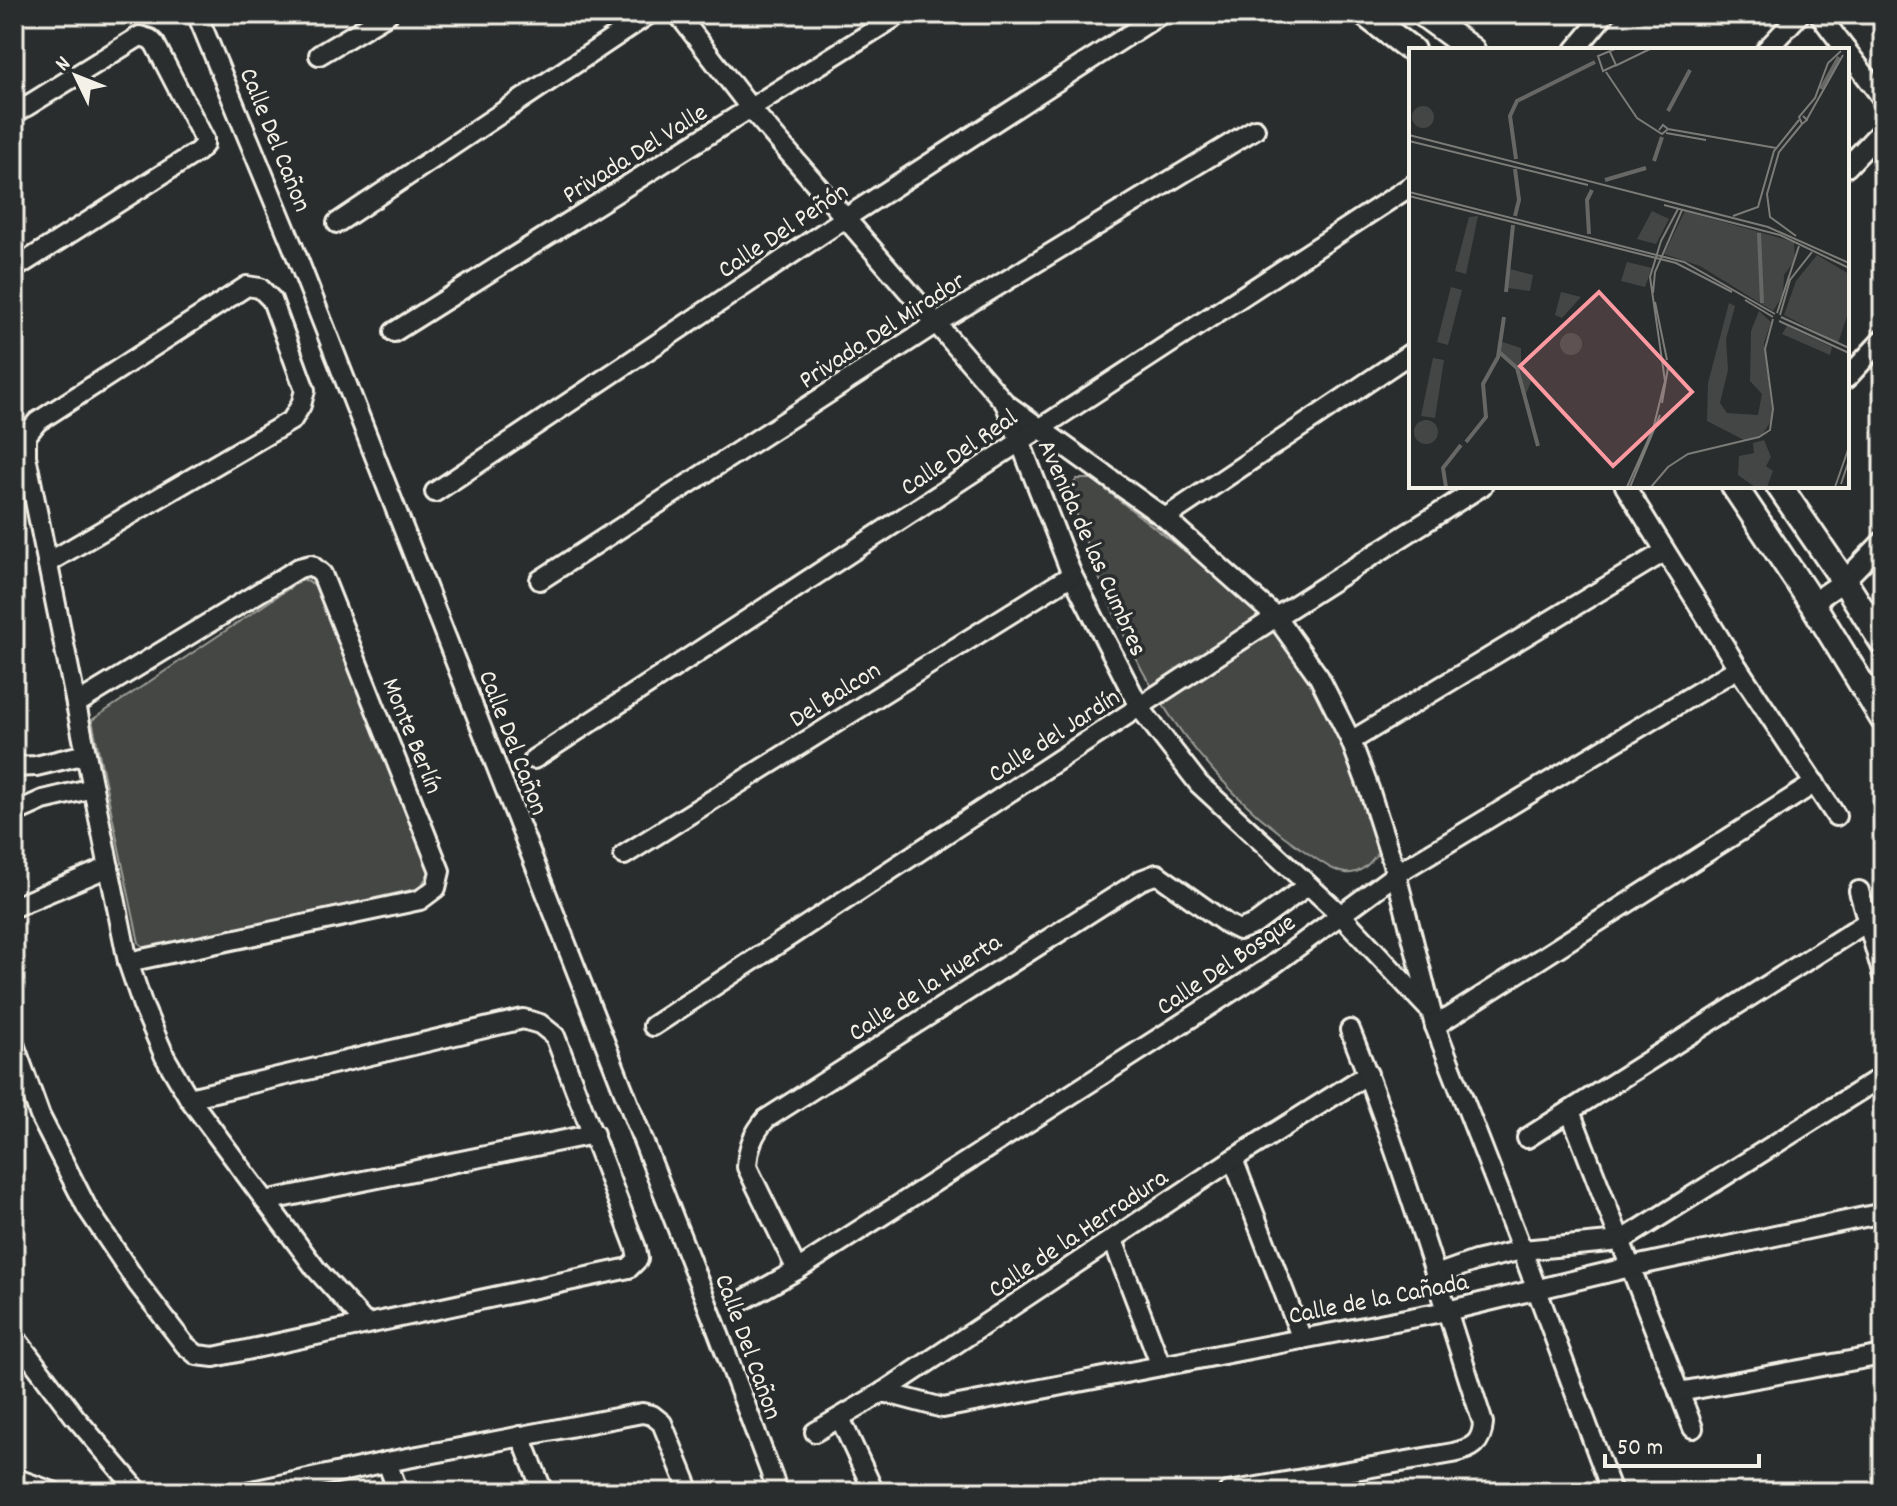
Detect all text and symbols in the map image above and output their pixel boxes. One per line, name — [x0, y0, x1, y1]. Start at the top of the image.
north arrow — [36, 36, 116, 116]
inset map — [1409, 48, 1849, 488]
text: N — [49, 50, 79, 79]
street label: Calle Del Cañon — [228, 63, 319, 218]
street label: Privada Del Valle — [556, 96, 716, 214]
street label: Calle Del Peñón — [711, 174, 857, 289]
street label: Privada Del Mirador — [792, 264, 974, 400]
street label: Calle Del Real — [894, 401, 1026, 507]
street label: Avenida de las Cumbres — [1026, 434, 1155, 663]
street label: Del Balcon — [783, 653, 889, 739]
street label: Calle Del Cañon — [467, 665, 556, 821]
street label: Monte Berlín — [371, 673, 451, 800]
street label: Calle del Jardín — [982, 680, 1128, 794]
street label: Calle Del Bosque — [1150, 906, 1304, 1026]
street label: Calle de la Huerta — [842, 925, 1011, 1052]
street label: Calle de la Herradura — [981, 1160, 1177, 1309]
street label: Calle de la Cañada — [1286, 1265, 1472, 1336]
street label: Calle Del Cañon — [703, 1269, 790, 1425]
scale bar — [1605, 1418, 1759, 1468]
text: 50 m — [1617, 1432, 1663, 1466]

